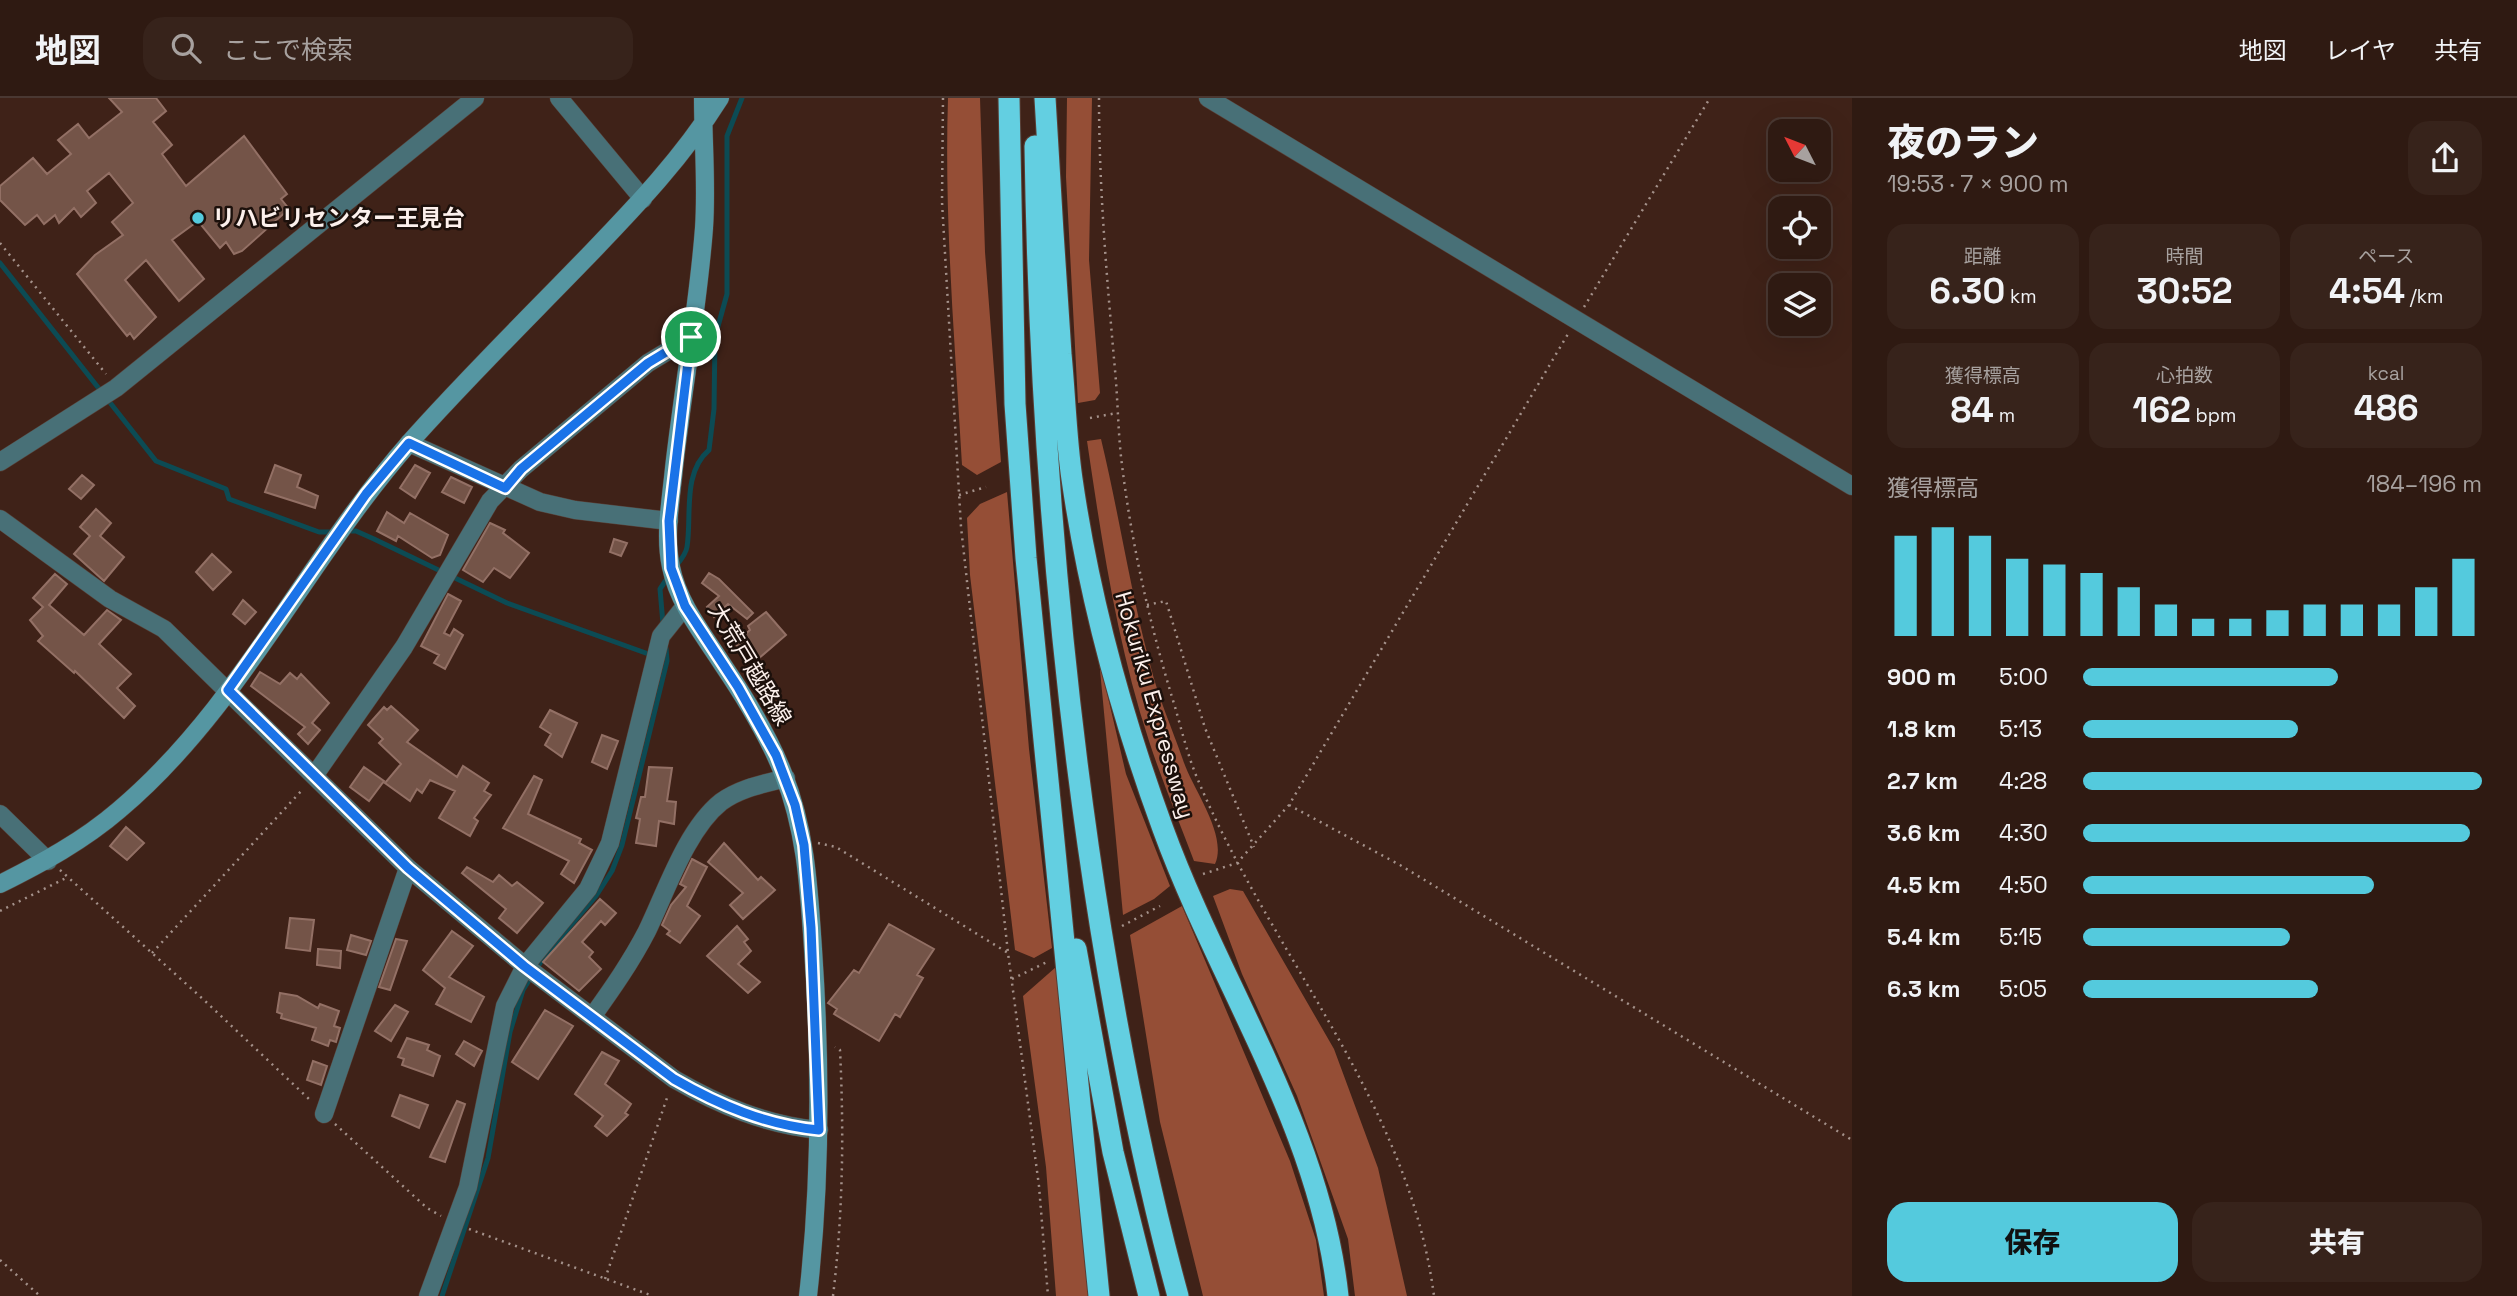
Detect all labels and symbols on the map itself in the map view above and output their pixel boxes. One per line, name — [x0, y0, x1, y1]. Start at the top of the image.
north arrow — [1768, 119, 1830, 182]
place label: リハビリセンター王見台 — [212, 203, 465, 233]
marker: リハビリセンター王見台 — [190, 210, 206, 226]
pin — [661, 307, 721, 367]
street label: Hokuriku Expressway — [1108, 588, 1202, 822]
street label: 大荒戸越路線 — [702, 597, 798, 731]

